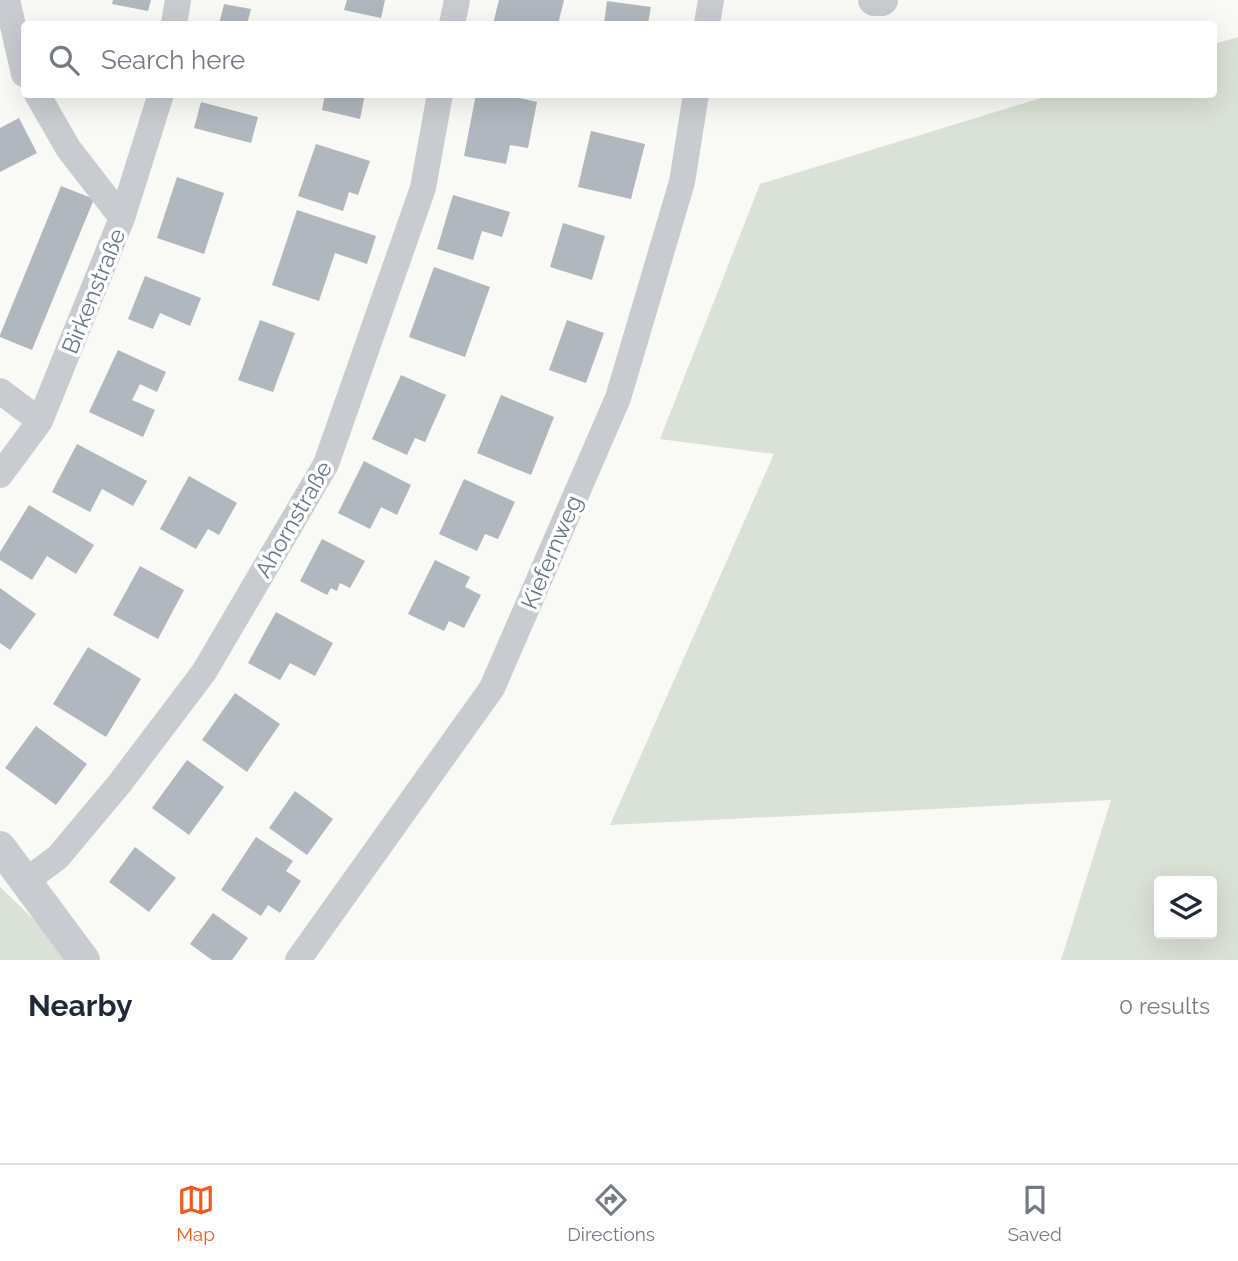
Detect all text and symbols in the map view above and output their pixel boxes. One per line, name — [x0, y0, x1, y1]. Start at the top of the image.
search box — [21, 21, 1217, 98]
icon: search — [45, 41, 83, 79]
text: Search here — [101, 45, 245, 75]
street label: Birkenstraße — [56, 225, 130, 357]
street label: Ahornstraße — [249, 456, 337, 582]
street label: Kiefernweg — [515, 491, 587, 613]
map controls — [1154, 876, 1217, 939]
button: layers — [1154, 876, 1217, 939]
text: Nearby — [28, 988, 132, 1023]
text: 0 results — [1119, 992, 1210, 1019]
tab: Map — [176, 1181, 215, 1245]
tab: Directions — [567, 1181, 655, 1245]
tab: Saved — [1007, 1181, 1062, 1245]

